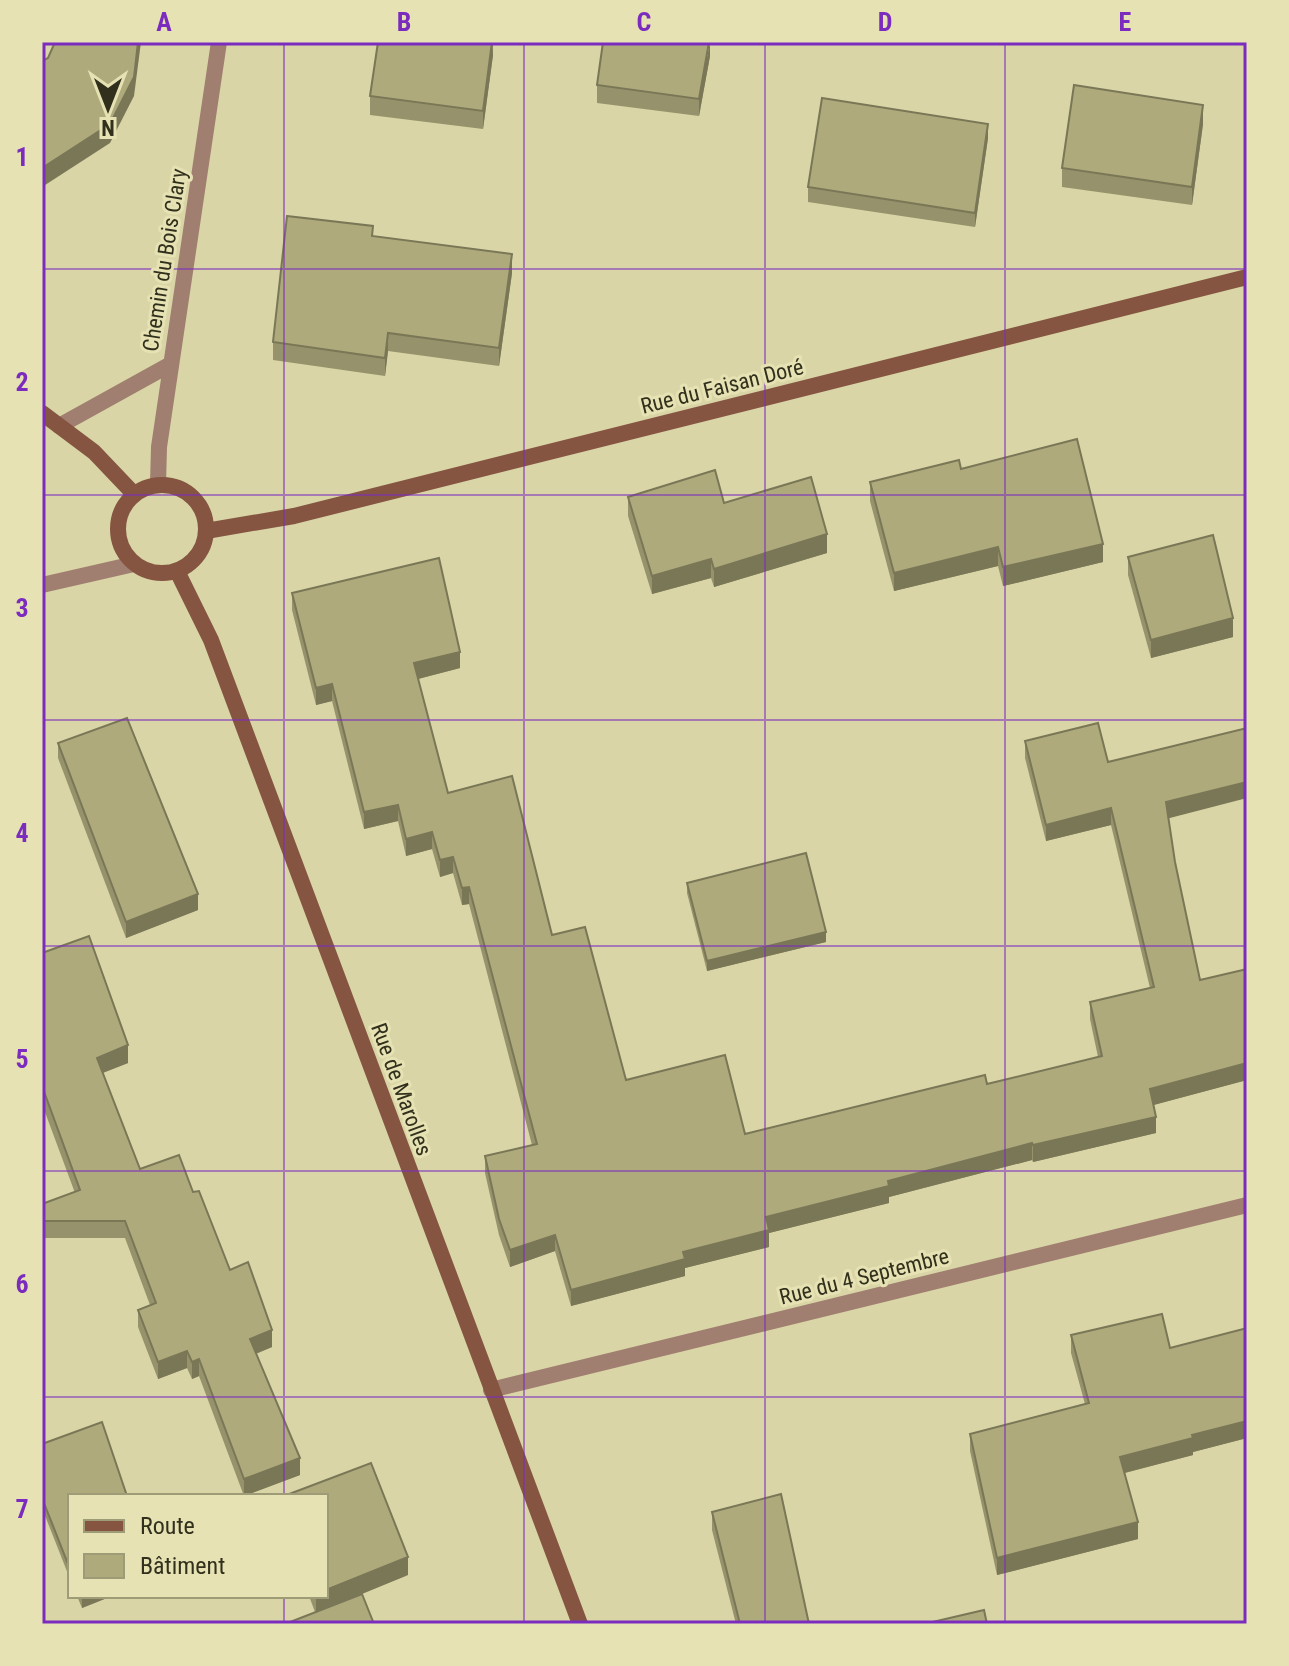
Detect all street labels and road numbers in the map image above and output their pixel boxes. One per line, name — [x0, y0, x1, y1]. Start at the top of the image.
street label: Chemin du Bois Clary — [138, 167, 191, 353]
street label: Rue du Faisan Doré — [638, 354, 806, 419]
street label: Rue de Marolles — [366, 1020, 437, 1159]
street label: Rue du 4 Septembre — [777, 1243, 951, 1310]

